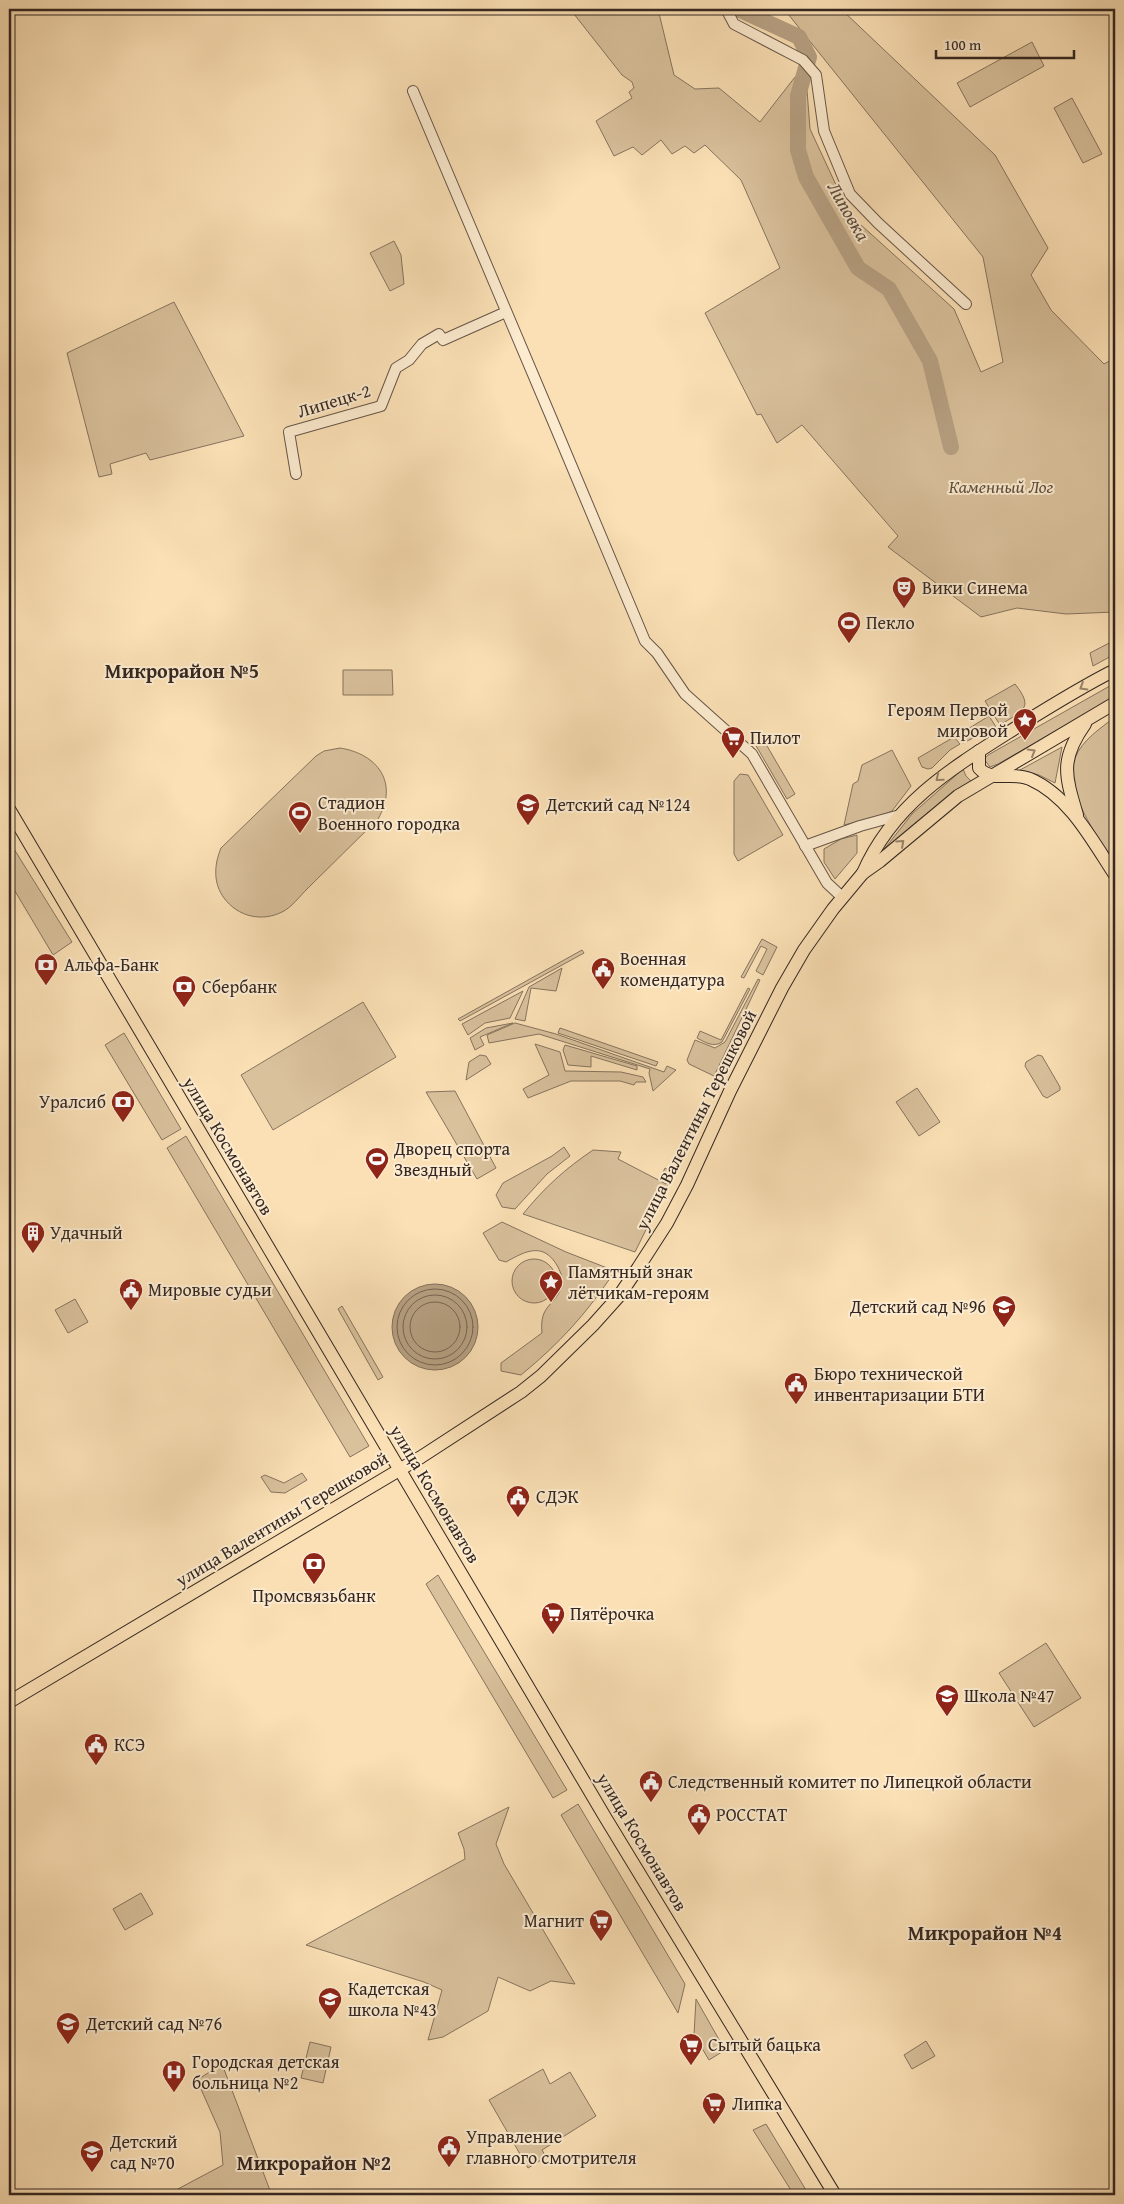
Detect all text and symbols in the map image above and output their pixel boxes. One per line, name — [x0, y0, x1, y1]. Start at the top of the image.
scale bar — [936, 28, 1074, 60]
text: 100 m — [944, 34, 982, 55]
water label: Липовка — [821, 176, 877, 246]
street label: Липецк-2 — [294, 377, 374, 424]
park label: Каменный Лог — [949, 473, 1053, 500]
place label: Вики Синема — [922, 574, 1028, 601]
theatre icon: Вики Синема — [891, 575, 917, 609]
place label: Пекло — [866, 609, 915, 636]
sports icon: Пекло — [836, 610, 862, 644]
district label: Микрорайон №5 — [105, 656, 259, 685]
one-way arrow — [1080, 680, 1089, 690]
place label: Героям Первой мировой — [888, 696, 1008, 744]
place icon: Героям Первой мировой — [1012, 707, 1038, 741]
place label: Пилот — [750, 724, 800, 751]
supermarket icon: Пилот — [720, 725, 746, 759]
one-way arrow — [1026, 748, 1035, 758]
one-way arrow — [935, 773, 944, 782]
place label: Стадион Военного городка — [318, 789, 461, 837]
place label: Детский сад №124 — [545, 791, 691, 818]
school or university icon: Детский сад №124 — [515, 792, 541, 826]
sports icon: Стадион Военного городка — [287, 800, 313, 834]
one-way arrow — [895, 839, 904, 848]
place label: Военная комендатура — [620, 945, 725, 993]
place label: Альфа-Банк — [64, 951, 159, 978]
bank icon: Альфа-Банк — [33, 952, 59, 986]
public building icon: Военная комендатура — [590, 956, 616, 990]
place label: Сбербанк — [202, 973, 277, 1000]
bank icon: Сбербанк — [171, 974, 197, 1008]
street label: улица Валентины Терешковой — [628, 1005, 763, 1236]
street label: улица Космонавтов — [176, 1071, 281, 1220]
place label: Уралсиб — [39, 1088, 106, 1115]
bank icon: Уралсиб — [110, 1089, 136, 1123]
place label: Дворец спорта Звездный — [393, 1135, 511, 1183]
sports icon: Дворец спорта Звездный — [364, 1146, 390, 1180]
place label: Удачный — [50, 1219, 123, 1246]
building icon: Удачный — [20, 1220, 46, 1254]
place label: Памятный знак лётчикам-героям — [568, 1258, 709, 1306]
place icon: Памятный знак лётчикам-героям — [538, 1269, 564, 1303]
place label: Мировые судьи — [148, 1276, 272, 1303]
public building icon: Мировые судьи — [118, 1277, 144, 1311]
place label: Детский сад №96 — [849, 1293, 986, 1320]
school or university icon: Детский сад №96 — [991, 1294, 1017, 1328]
place label: Бюро технической инвентаризации БТИ — [814, 1360, 985, 1408]
public building icon: Бюро технической инвентаризации БТИ — [783, 1371, 809, 1405]
street label: улица Космонавтов — [383, 1419, 488, 1568]
street label: улица Валентины Терешковой — [169, 1444, 394, 1594]
place label: СДЭК — [536, 1483, 579, 1510]
public building icon: СДЭК — [505, 1484, 531, 1518]
bank icon: Промсвязьбанк — [301, 1551, 327, 1585]
place label: Промсвязьбанк — [252, 1582, 376, 1609]
place label: Пятёрочка — [570, 1600, 655, 1627]
supermarket icon: Пятёрочка — [540, 1601, 566, 1635]
place label: Школа №47 — [964, 1682, 1054, 1709]
school or university icon: Школа №47 — [934, 1683, 960, 1717]
place label: КСЭ — [114, 1731, 145, 1758]
public building icon: КСЭ — [83, 1732, 109, 1766]
street label: улица Космонавтов — [590, 1767, 695, 1916]
place label: Следственный комитет по Липецкой области — [668, 1768, 1032, 1795]
public building icon: Следственный комитет по Липецкой области — [638, 1769, 664, 1803]
place label: РОССТАТ — [716, 1801, 787, 1828]
public building icon: РОССТАТ — [686, 1802, 712, 1836]
place label: Магнит — [524, 1907, 584, 1934]
supermarket icon: Магнит — [588, 1908, 614, 1942]
district label: Микрорайон №4 — [908, 1918, 1062, 1947]
place label: Кадетская школа №43 — [348, 1975, 437, 2023]
school or university icon: Кадетская школа №43 — [317, 1986, 343, 2020]
place label: Детский сад №76 — [85, 2010, 222, 2037]
school or university icon: Детский сад №76 — [55, 2011, 81, 2045]
place label: Сытый бацька — [708, 2031, 821, 2058]
supermarket icon: Сытый бацька — [678, 2032, 704, 2066]
place label: Городская детская больница №2 — [192, 2048, 340, 2096]
hospital icon: Городская детская больница №2 — [161, 2059, 187, 2093]
place label: Липка — [732, 2090, 783, 2117]
supermarket icon: Липка — [701, 2091, 727, 2125]
place label: Управление главного смотрителя — [466, 2123, 637, 2171]
place label: Детский сад №70 — [109, 2128, 178, 2176]
public building icon: Управление главного смотрителя — [436, 2134, 462, 2168]
school or university icon: Детский сад №70 — [79, 2139, 105, 2173]
district label: Микрорайон №2 — [237, 2148, 391, 2177]

